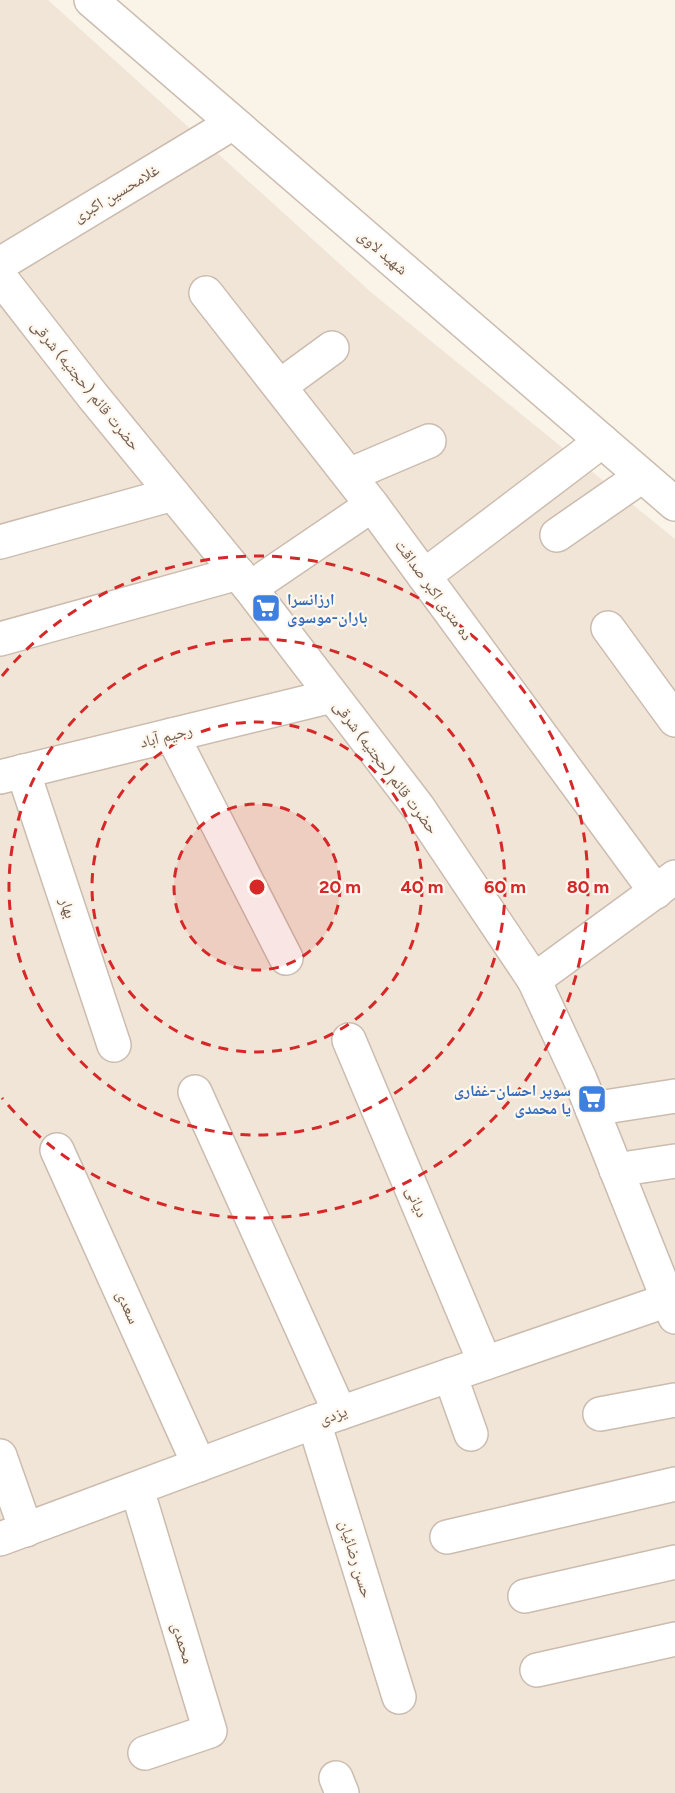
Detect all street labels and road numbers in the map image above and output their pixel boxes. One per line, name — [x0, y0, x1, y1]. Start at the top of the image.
street label: غلامحسین اکبری — [70, 160, 163, 227]
street label: شهید لاوی — [354, 225, 412, 279]
street label: حضرت قائم (حجتیه) شرقی — [27, 316, 145, 455]
street label: ده متری اکبر صداقت — [390, 536, 477, 645]
street label: حضرت قائم (حجتیه) شرقی — [329, 696, 442, 838]
street label: رحیم آباد — [138, 720, 194, 753]
street label: بهار — [55, 894, 80, 921]
street label: دیانی — [401, 1184, 432, 1221]
street label: سعدی — [111, 1287, 144, 1327]
street label: یزدی — [316, 1401, 350, 1430]
street label: حسن رضائیان — [334, 1518, 377, 1601]
street label: محمدی — [167, 1620, 198, 1666]

